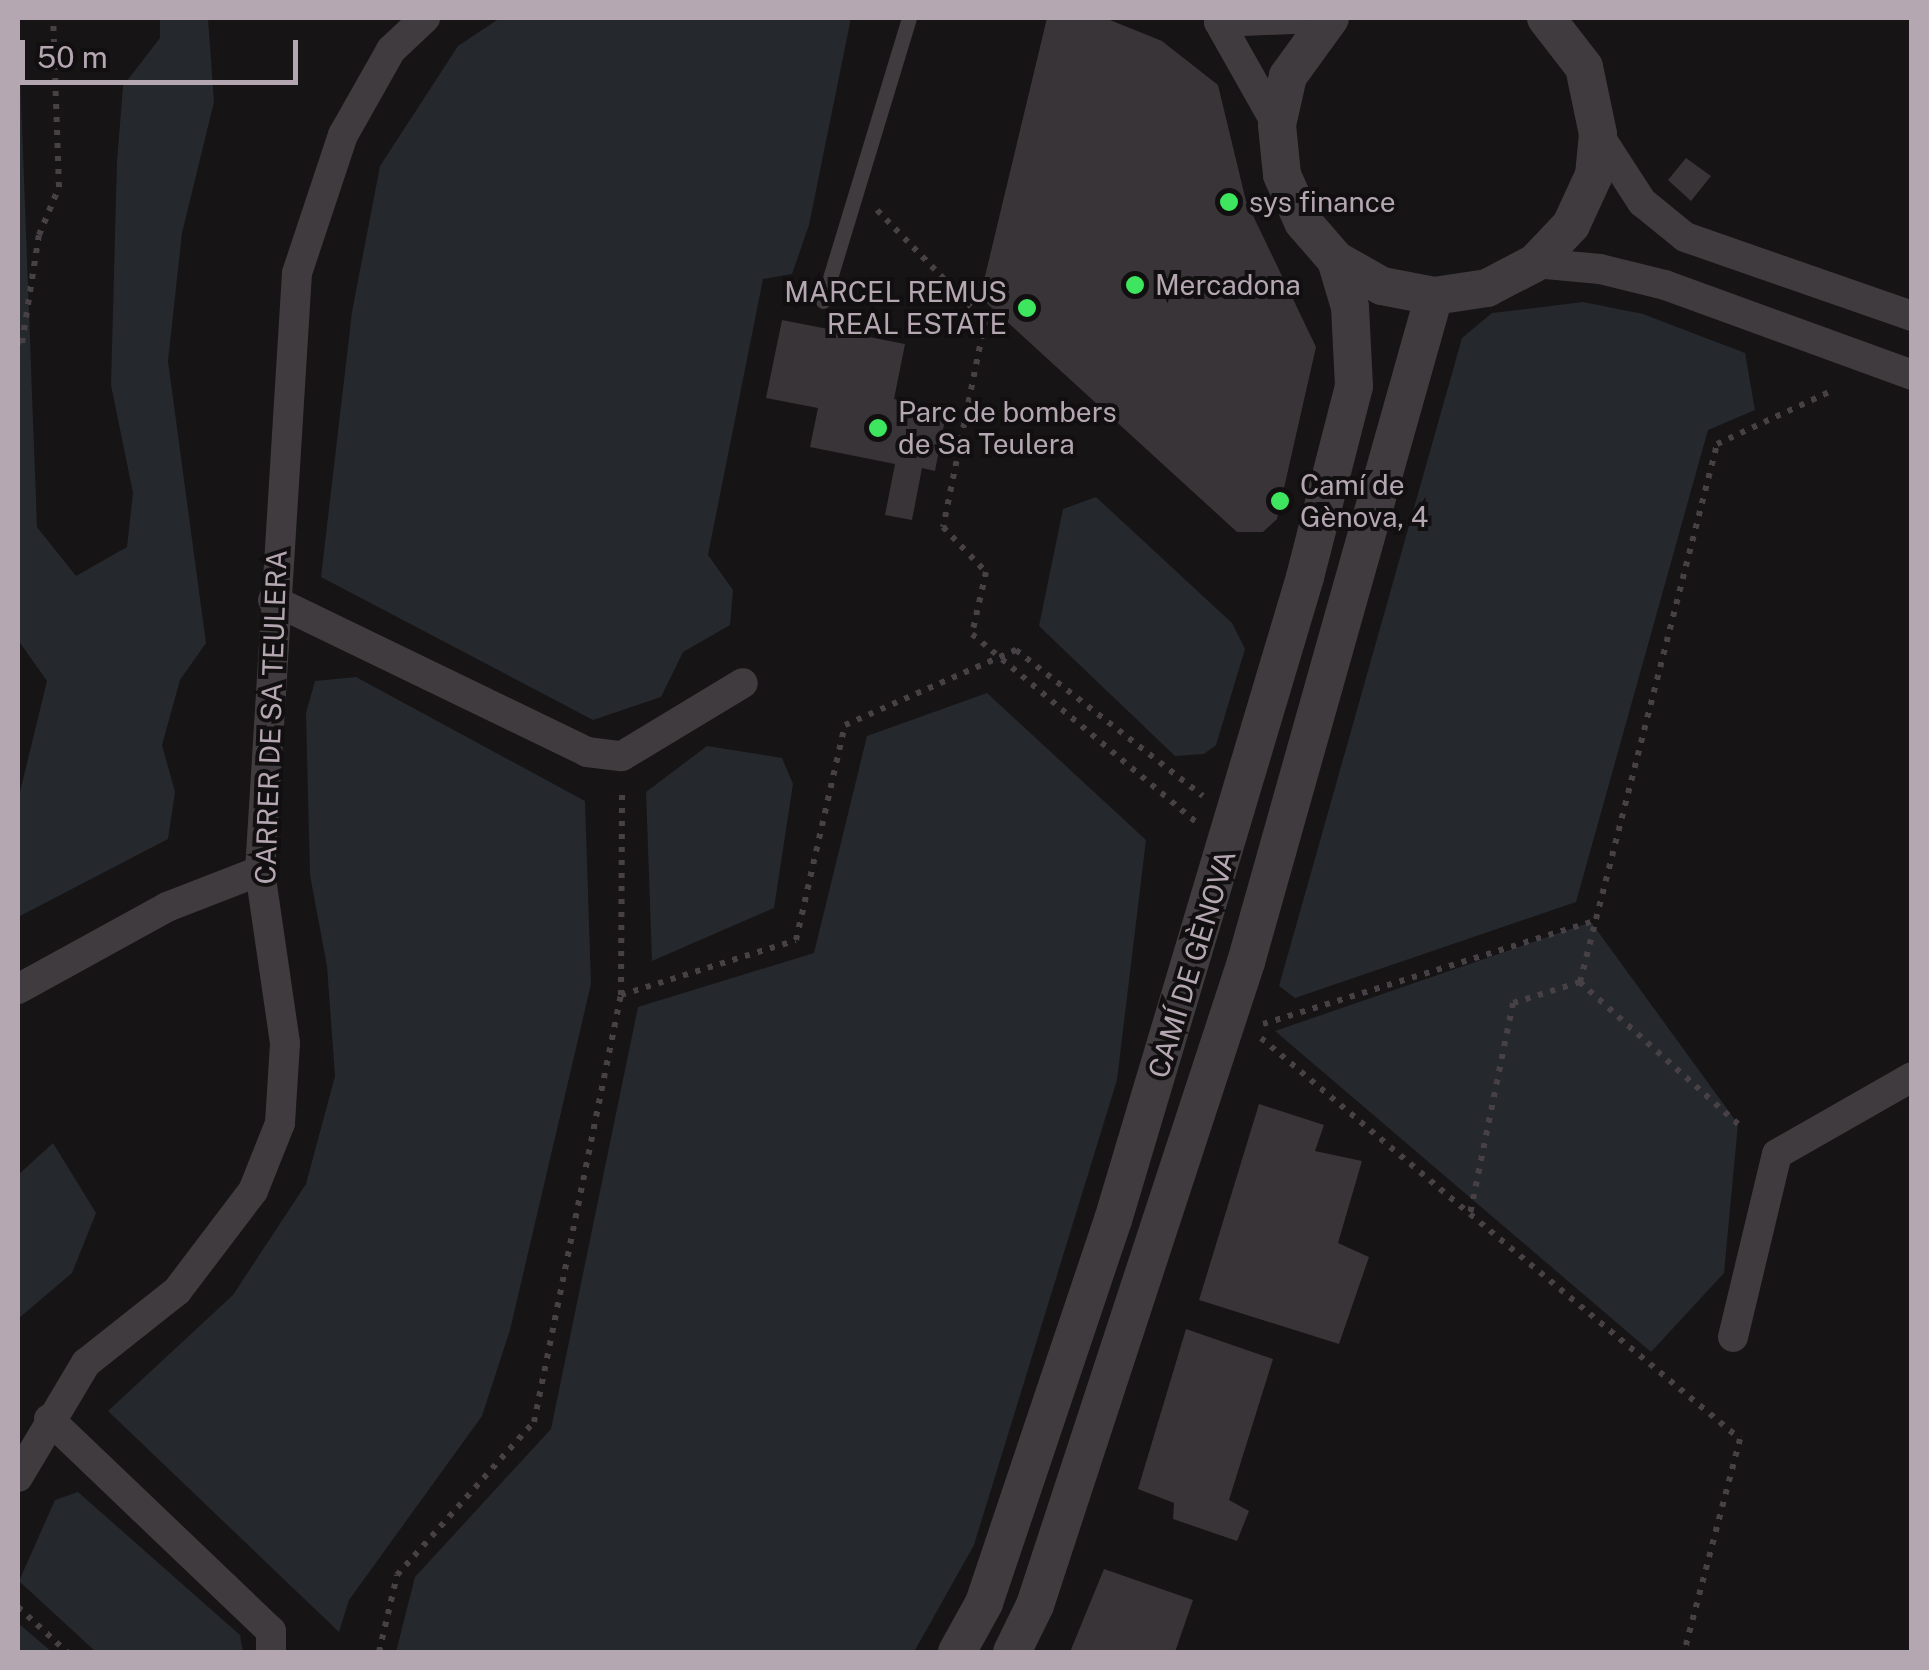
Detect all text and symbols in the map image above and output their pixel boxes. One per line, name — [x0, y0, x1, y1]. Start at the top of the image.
scale bar — [25, 20, 302, 82]
text: 50 m — [37, 39, 108, 75]
place label: sys finance — [1249, 185, 1396, 219]
marker: sys finance — [1218, 191, 1240, 213]
place label: Mercadona — [1155, 268, 1301, 302]
marker: Mercadona — [1124, 274, 1146, 296]
place label: MARCEL REMUS REAL ESTATE — [784, 275, 1007, 341]
marker: MARCEL REMUS REAL ESTATE — [1016, 297, 1038, 319]
place label: Parc de bombers de Sa Teulera — [898, 395, 1117, 461]
marker: Parc de bombers de Sa Teulera — [867, 417, 889, 439]
place label: Camí de Gènova, 4 — [1300, 468, 1429, 534]
marker: Camí de Gènova, 4 — [1269, 490, 1291, 512]
street label: CARRER DE SA TEULERA — [248, 549, 294, 885]
street label: CAMÍ DE GÈNOVA — [1141, 846, 1243, 1082]

